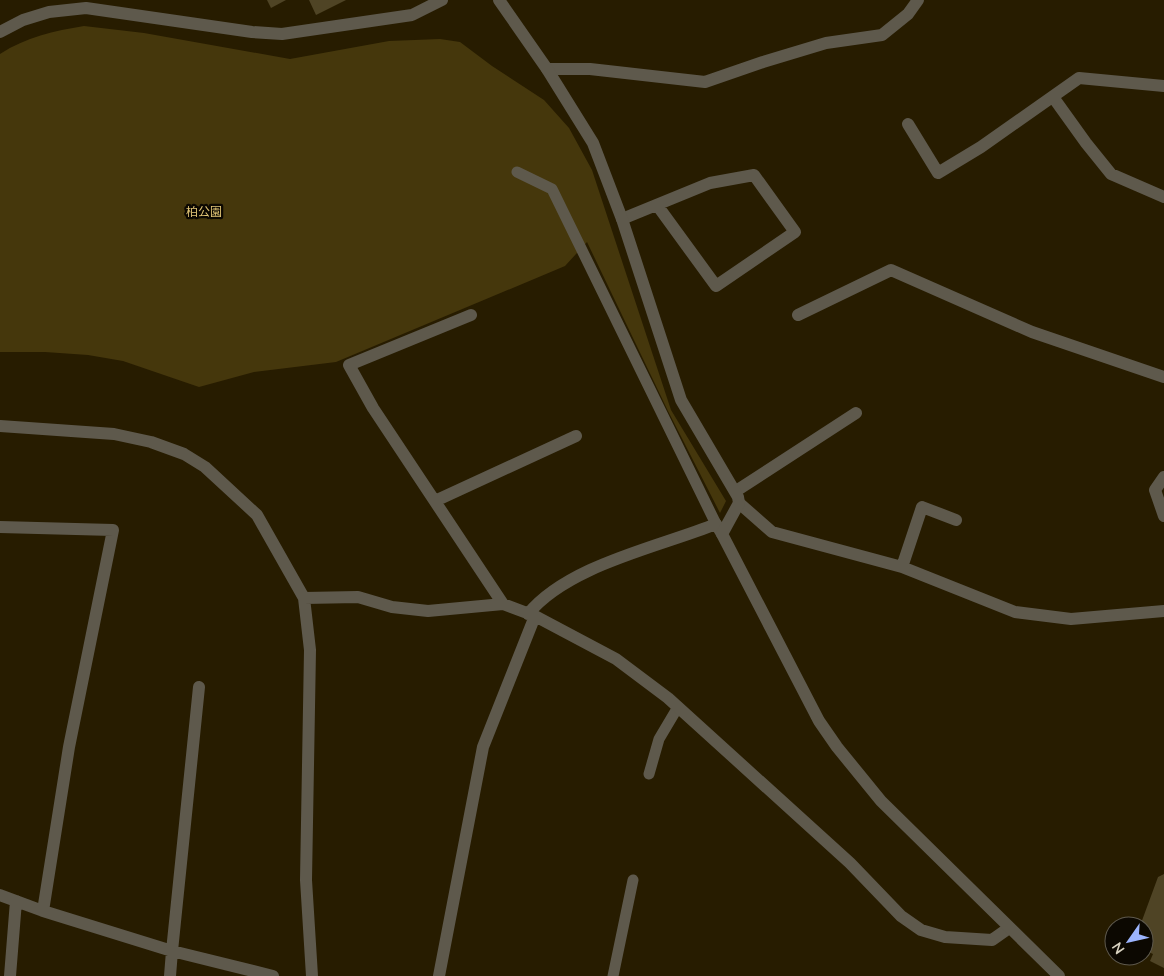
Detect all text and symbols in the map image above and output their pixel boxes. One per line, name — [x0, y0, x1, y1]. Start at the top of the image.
park label: 柏公園 — [186, 204, 222, 220]
north arrow — [1104, 916, 1154, 966]
text: N — [1108, 938, 1129, 958]

